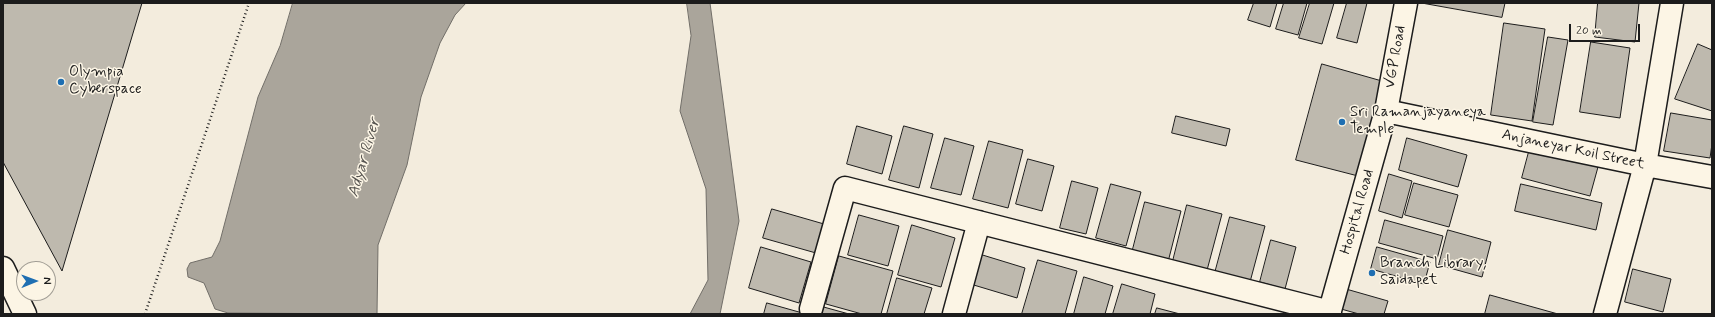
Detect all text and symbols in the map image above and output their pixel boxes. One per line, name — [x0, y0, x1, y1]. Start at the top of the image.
scale bar — [1571, 16, 1642, 42]
text: 20 m — [1576, 23, 1602, 39]
street label: VGP Road — [1382, 24, 1410, 90]
place label: Olympia Cyberspace — [69, 64, 142, 99]
marker: Olympia Cyberspace — [56, 77, 66, 87]
place label: Sri Ramanjayaneya Temple — [1350, 104, 1486, 139]
water label: Adyar River — [345, 116, 385, 200]
marker: Sri Ramanjayaneya Temple — [1337, 117, 1347, 127]
street label: Anjaneyar Koil Street — [1500, 126, 1646, 174]
street label: Hospital Road — [1337, 167, 1379, 257]
place label: Branch Library, Saidapet — [1380, 255, 1487, 290]
north arrow — [16, 261, 56, 301]
marker: Branch Library, Saidapet — [1367, 268, 1377, 278]
text: N — [40, 277, 54, 285]

